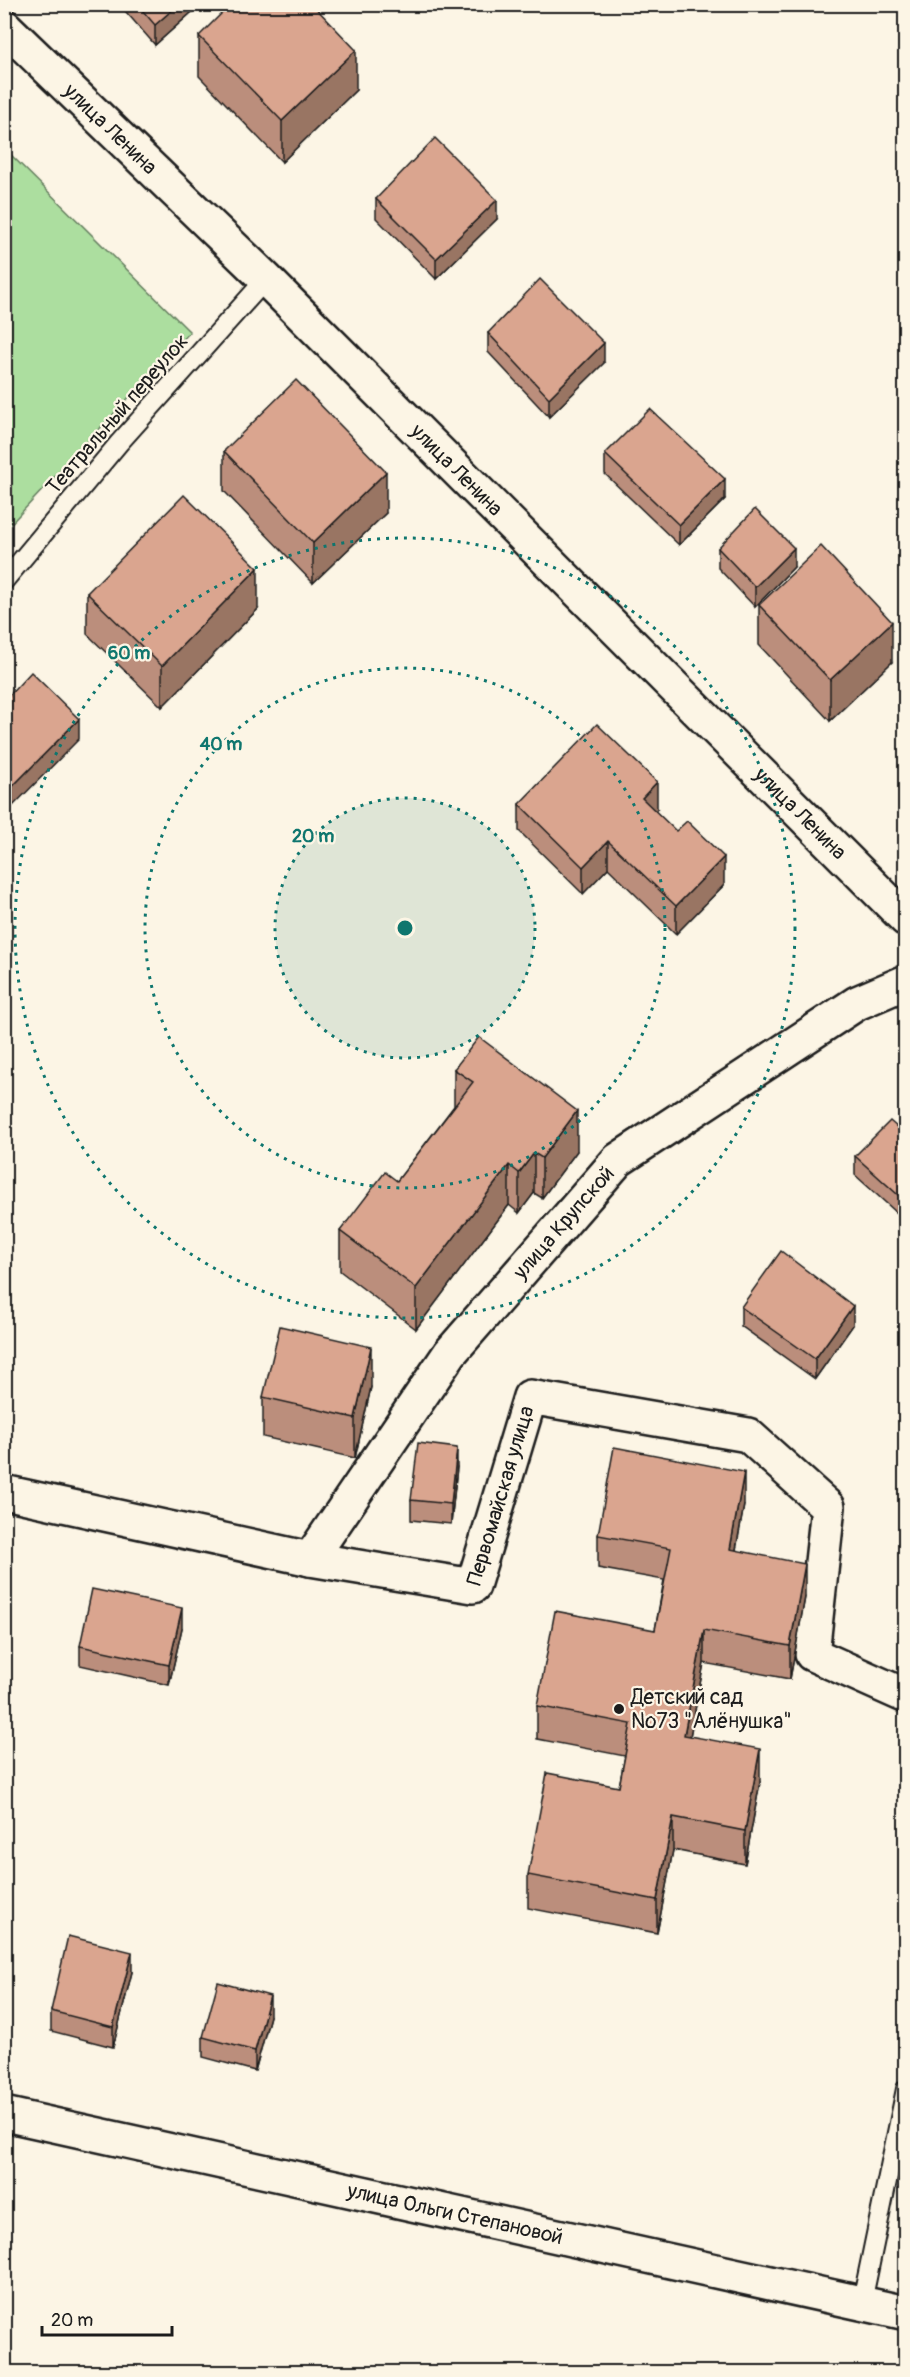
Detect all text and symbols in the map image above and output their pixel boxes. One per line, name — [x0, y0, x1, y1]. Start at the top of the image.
street label: улица Ленина — [57, 77, 163, 181]
street label: Театральный переулок — [40, 328, 195, 500]
street label: улица Ленина — [404, 417, 508, 522]
text: 60 m — [108, 642, 150, 665]
text: 40 m — [200, 733, 242, 756]
street label: улица Ленина — [747, 761, 852, 866]
text: 20 m — [292, 825, 334, 848]
centre of rings — [395, 918, 415, 938]
street label: улица Крупской — [507, 1161, 621, 1286]
street label: Первомайская улица — [461, 1403, 541, 1589]
place label: Детский сад №73 "Алёнушка" — [630, 1684, 792, 1735]
marker: Детский сад №73 "Алёнушка" — [612, 1702, 626, 1716]
street label: улица Ольги Степановой — [344, 2177, 565, 2251]
scale bar — [42, 2299, 172, 2337]
text: 20 m — [51, 2309, 93, 2332]

